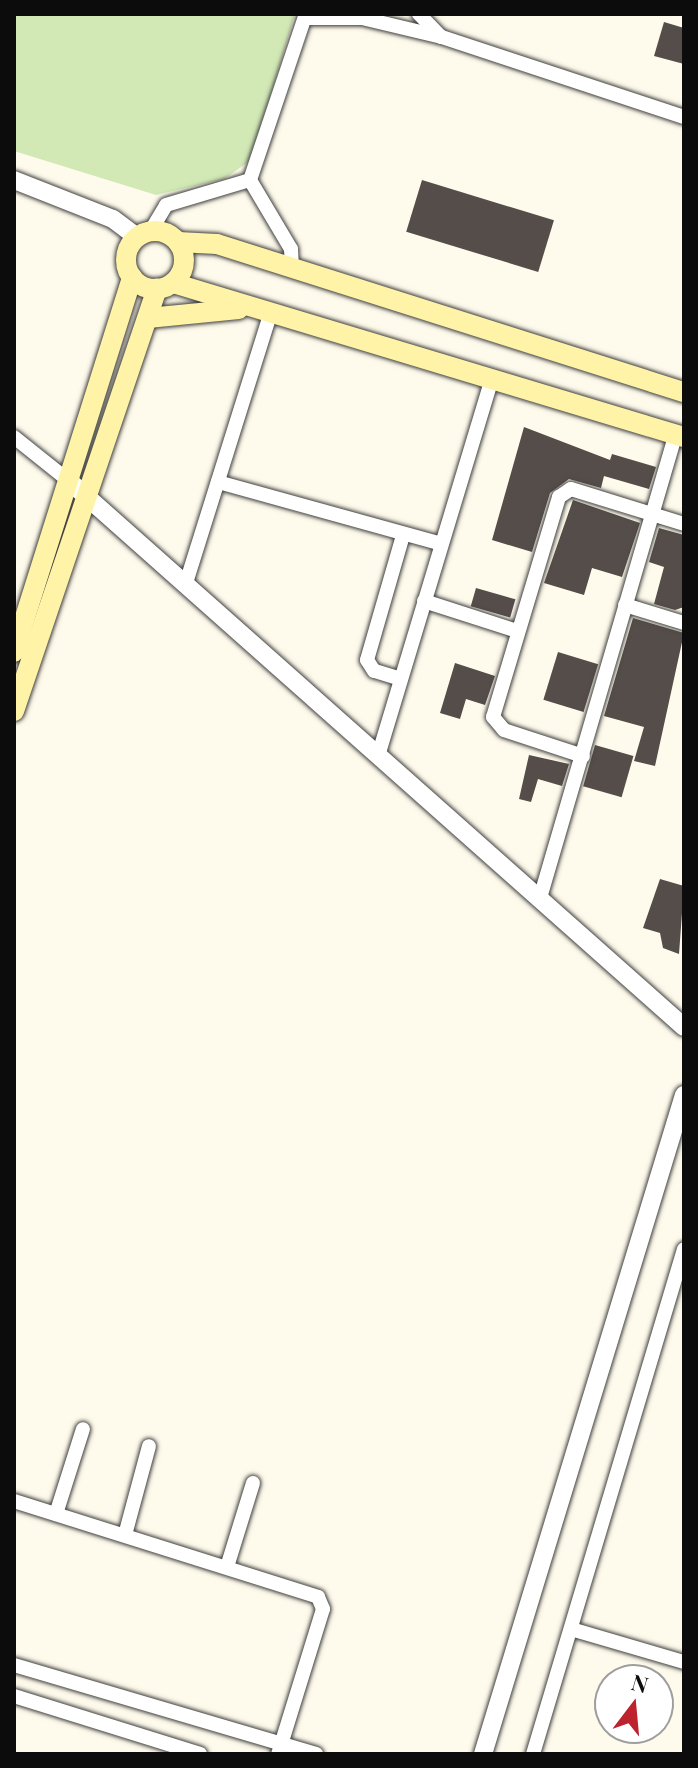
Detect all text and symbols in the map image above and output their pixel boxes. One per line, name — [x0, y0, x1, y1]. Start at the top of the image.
north arrow — [594, 1664, 674, 1744]
text: N — [628, 1666, 652, 1699]

